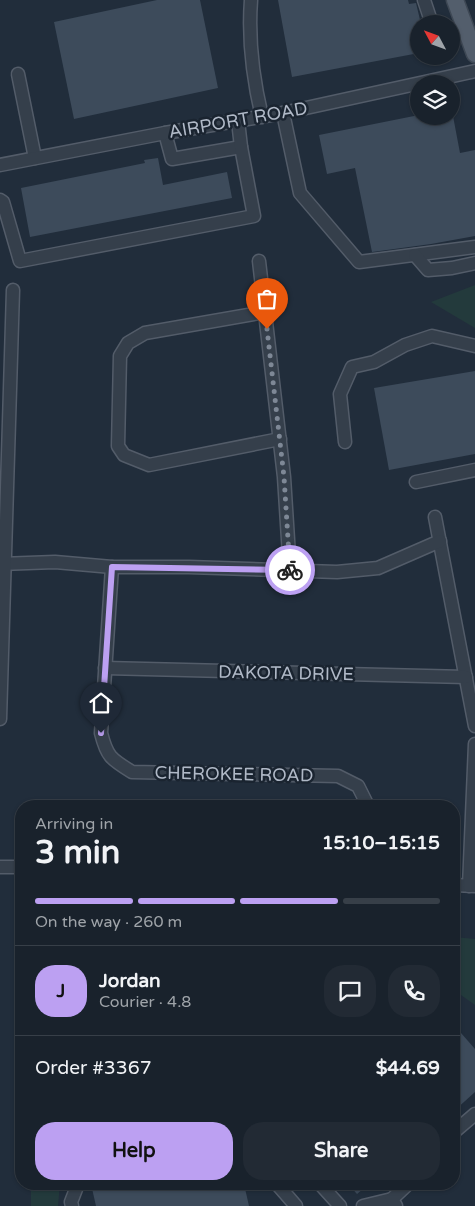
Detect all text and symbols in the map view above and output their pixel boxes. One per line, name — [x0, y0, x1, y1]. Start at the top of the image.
north arrow — [410, 15, 460, 65]
map controls — [410, 15, 460, 125]
button: layers — [410, 75, 460, 125]
street label: AIRPORT ROAD — [167, 97, 309, 143]
pin — [246, 278, 288, 329]
icon: bag — [253, 285, 281, 313]
courier — [265, 545, 315, 595]
icon: bike — [276, 556, 304, 584]
street label: DAKOTA DRIVE — [218, 661, 354, 685]
pin — [80, 682, 122, 733]
icon: home — [87, 689, 115, 717]
street label: CHEROKEE ROAD — [154, 762, 314, 786]
text: Arriving in — [35, 814, 113, 834]
text: 15:10–15:15 — [322, 832, 440, 854]
text: 3 min — [35, 834, 120, 872]
text: On the way · 260 m — [35, 912, 182, 932]
button: chat — [324, 965, 376, 1017]
button: phone — [388, 965, 440, 1017]
text: Jordan — [99, 970, 161, 992]
text: J — [57, 980, 65, 1002]
text: Courier · 4.8 — [99, 992, 191, 1012]
text: Order #3367 — [35, 1057, 152, 1079]
text: $44.69 — [376, 1057, 440, 1079]
button: Help — [35, 1122, 233, 1180]
button: Share — [243, 1122, 440, 1180]

